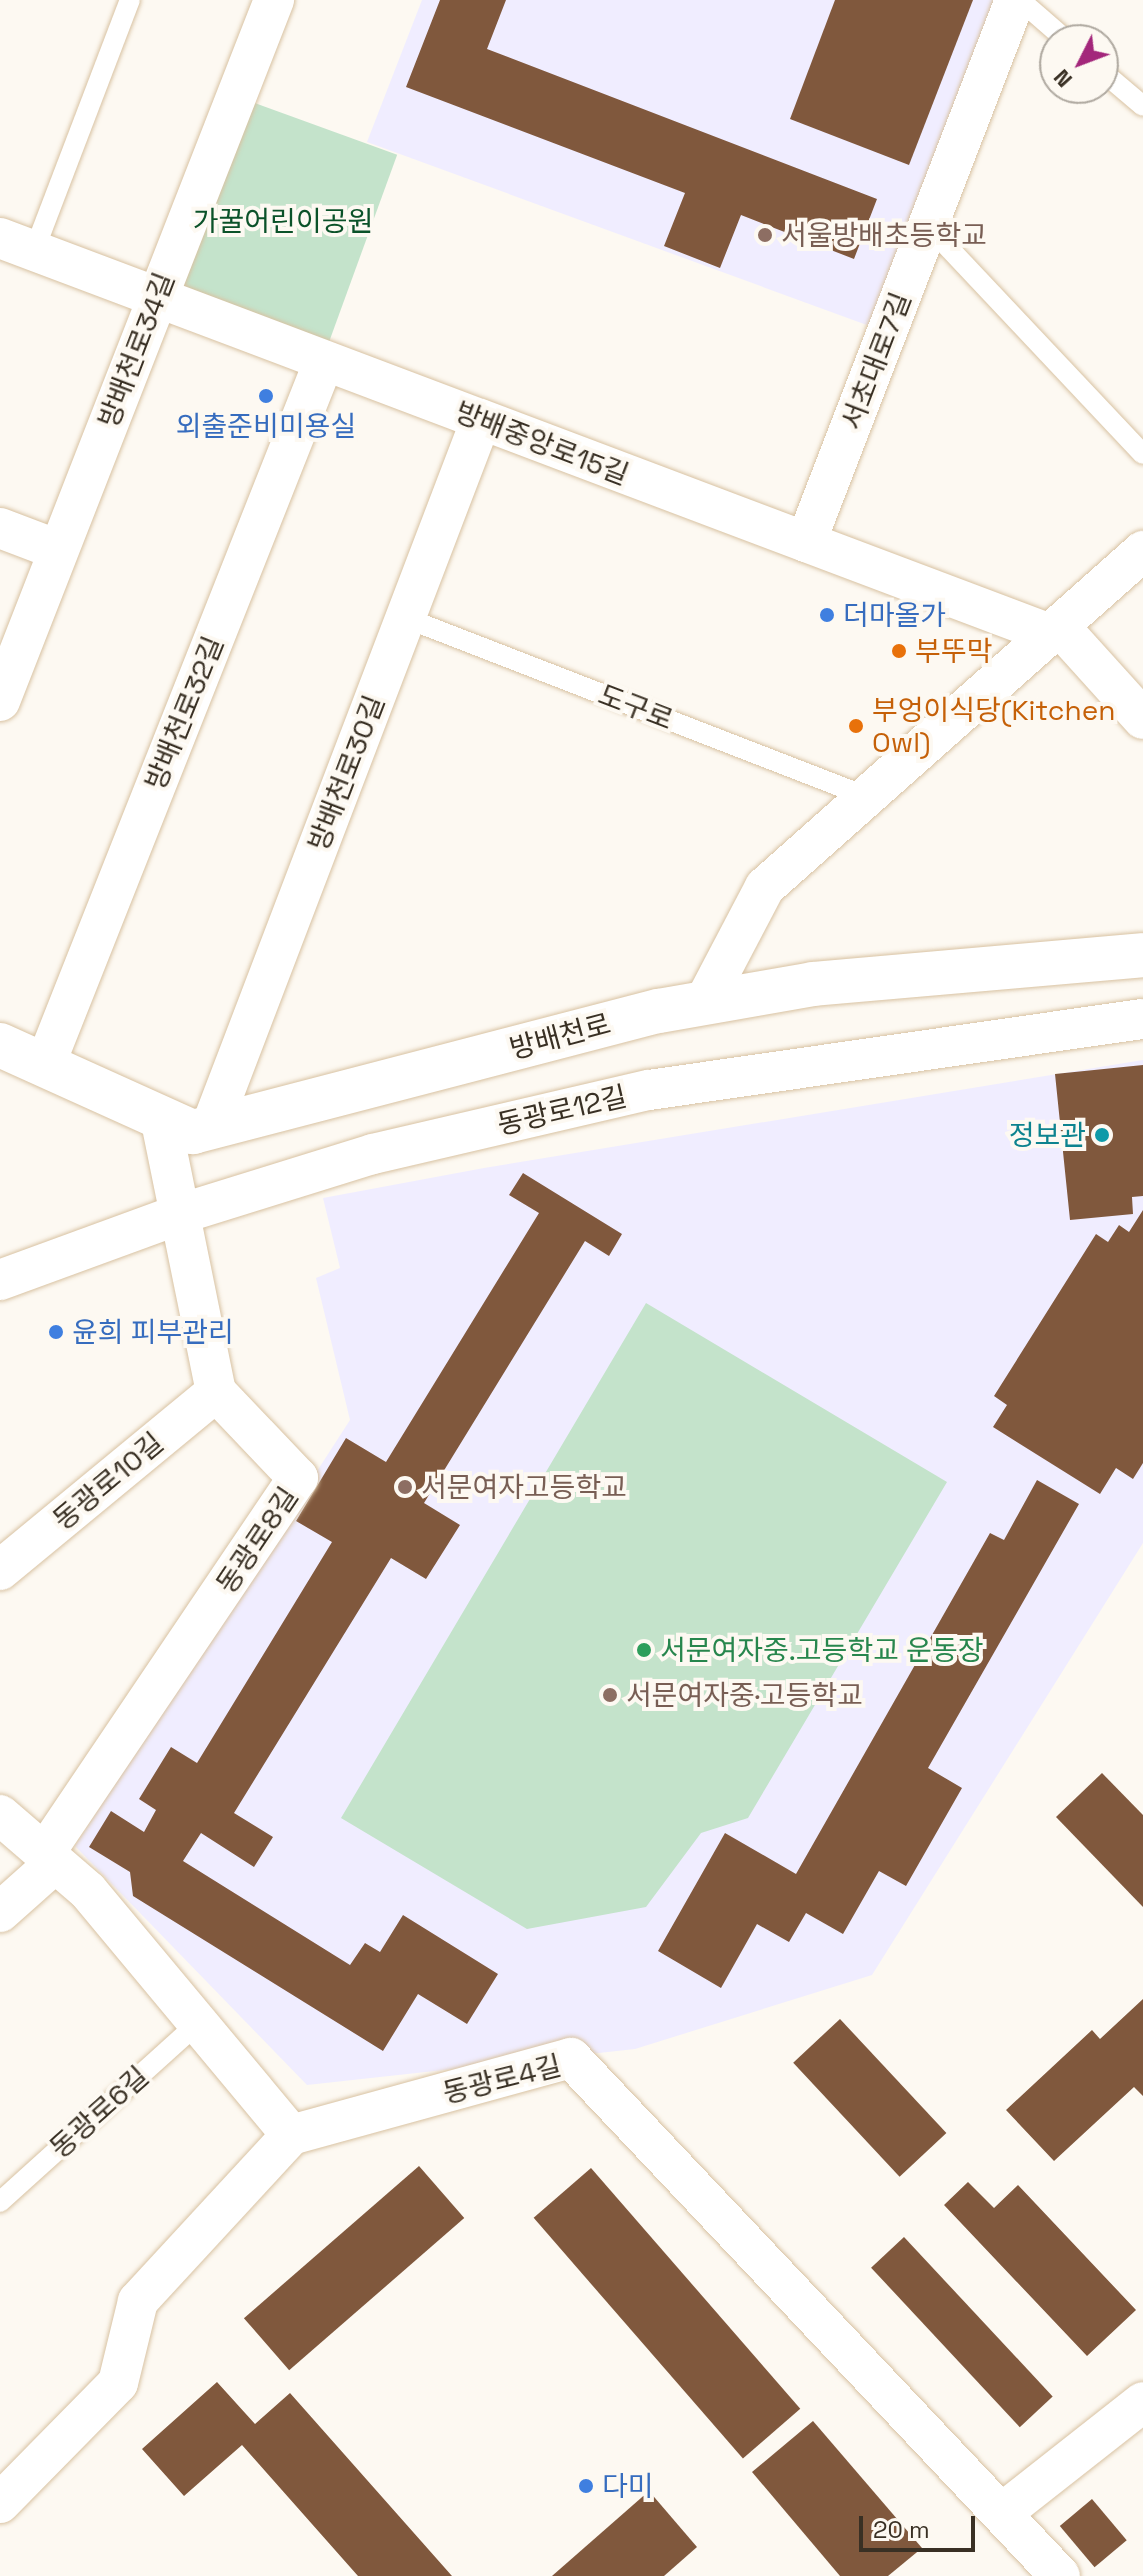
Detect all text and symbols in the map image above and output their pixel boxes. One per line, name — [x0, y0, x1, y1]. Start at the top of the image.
north arrow — [1039, 24, 1119, 104]
text: N — [1047, 64, 1078, 94]
park label: 가꿀어린이공원 — [193, 204, 373, 238]
place label: 서울방배초등학교 — [781, 218, 987, 252]
marker: 서울방배초등학교 — [756, 226, 774, 244]
street label: 방배천로34길 — [91, 268, 181, 432]
street label: 서초대로7길 — [834, 287, 918, 435]
marker: 외출준비미용실 — [257, 387, 275, 405]
street label: 방배중앙로15길 — [451, 395, 633, 491]
place label: 외출준비미용실 — [176, 409, 356, 443]
place label: 더마올가 — [843, 598, 946, 632]
marker: 더마올가 — [818, 606, 836, 624]
street label: 방배천로32길 — [138, 631, 230, 795]
place label: 부뚜막 — [915, 634, 992, 668]
marker: 부뚜막 — [890, 642, 908, 660]
street label: 도구로 — [594, 677, 678, 737]
street label: 방배천로30길 — [301, 691, 391, 855]
place label: 부엉이식당(Kitchen Owl) — [872, 693, 1115, 759]
marker: 부엉이식당(Kitchen Owl) — [847, 717, 865, 735]
street label: 방배천로 — [506, 1006, 614, 1066]
street label: 동광로12길 — [494, 1079, 630, 1141]
place label: 정보관 — [1009, 1118, 1086, 1152]
marker: 정보관 — [1093, 1126, 1111, 1144]
place label: 윤희 피부관리 — [72, 1315, 234, 1349]
marker: 윤희 피부관리 — [47, 1323, 65, 1341]
street label: 동광로10길 — [46, 1425, 170, 1537]
place label: 서문여자고등학교 — [421, 1470, 627, 1504]
marker: 서문여자고등학교 — [396, 1478, 414, 1496]
street label: 동광로8길 — [209, 1481, 305, 1599]
place label: 서문여자중.고등학교 운동장 — [660, 1633, 983, 1667]
marker: 서문여자중.고등학교 운동장 — [635, 1641, 653, 1659]
place label: 서문여자중·고등학교 — [626, 1678, 863, 1712]
marker: 서문여자중·고등학교 — [601, 1686, 619, 1704]
street label: 동광로4길 — [439, 2048, 565, 2110]
street label: 동광로6길 — [43, 2059, 155, 2165]
place label: 다미 — [602, 2469, 654, 2503]
marker: 다미 — [577, 2477, 595, 2495]
scale bar — [863, 2500, 979, 2550]
text: 20 m — [873, 2514, 930, 2545]

